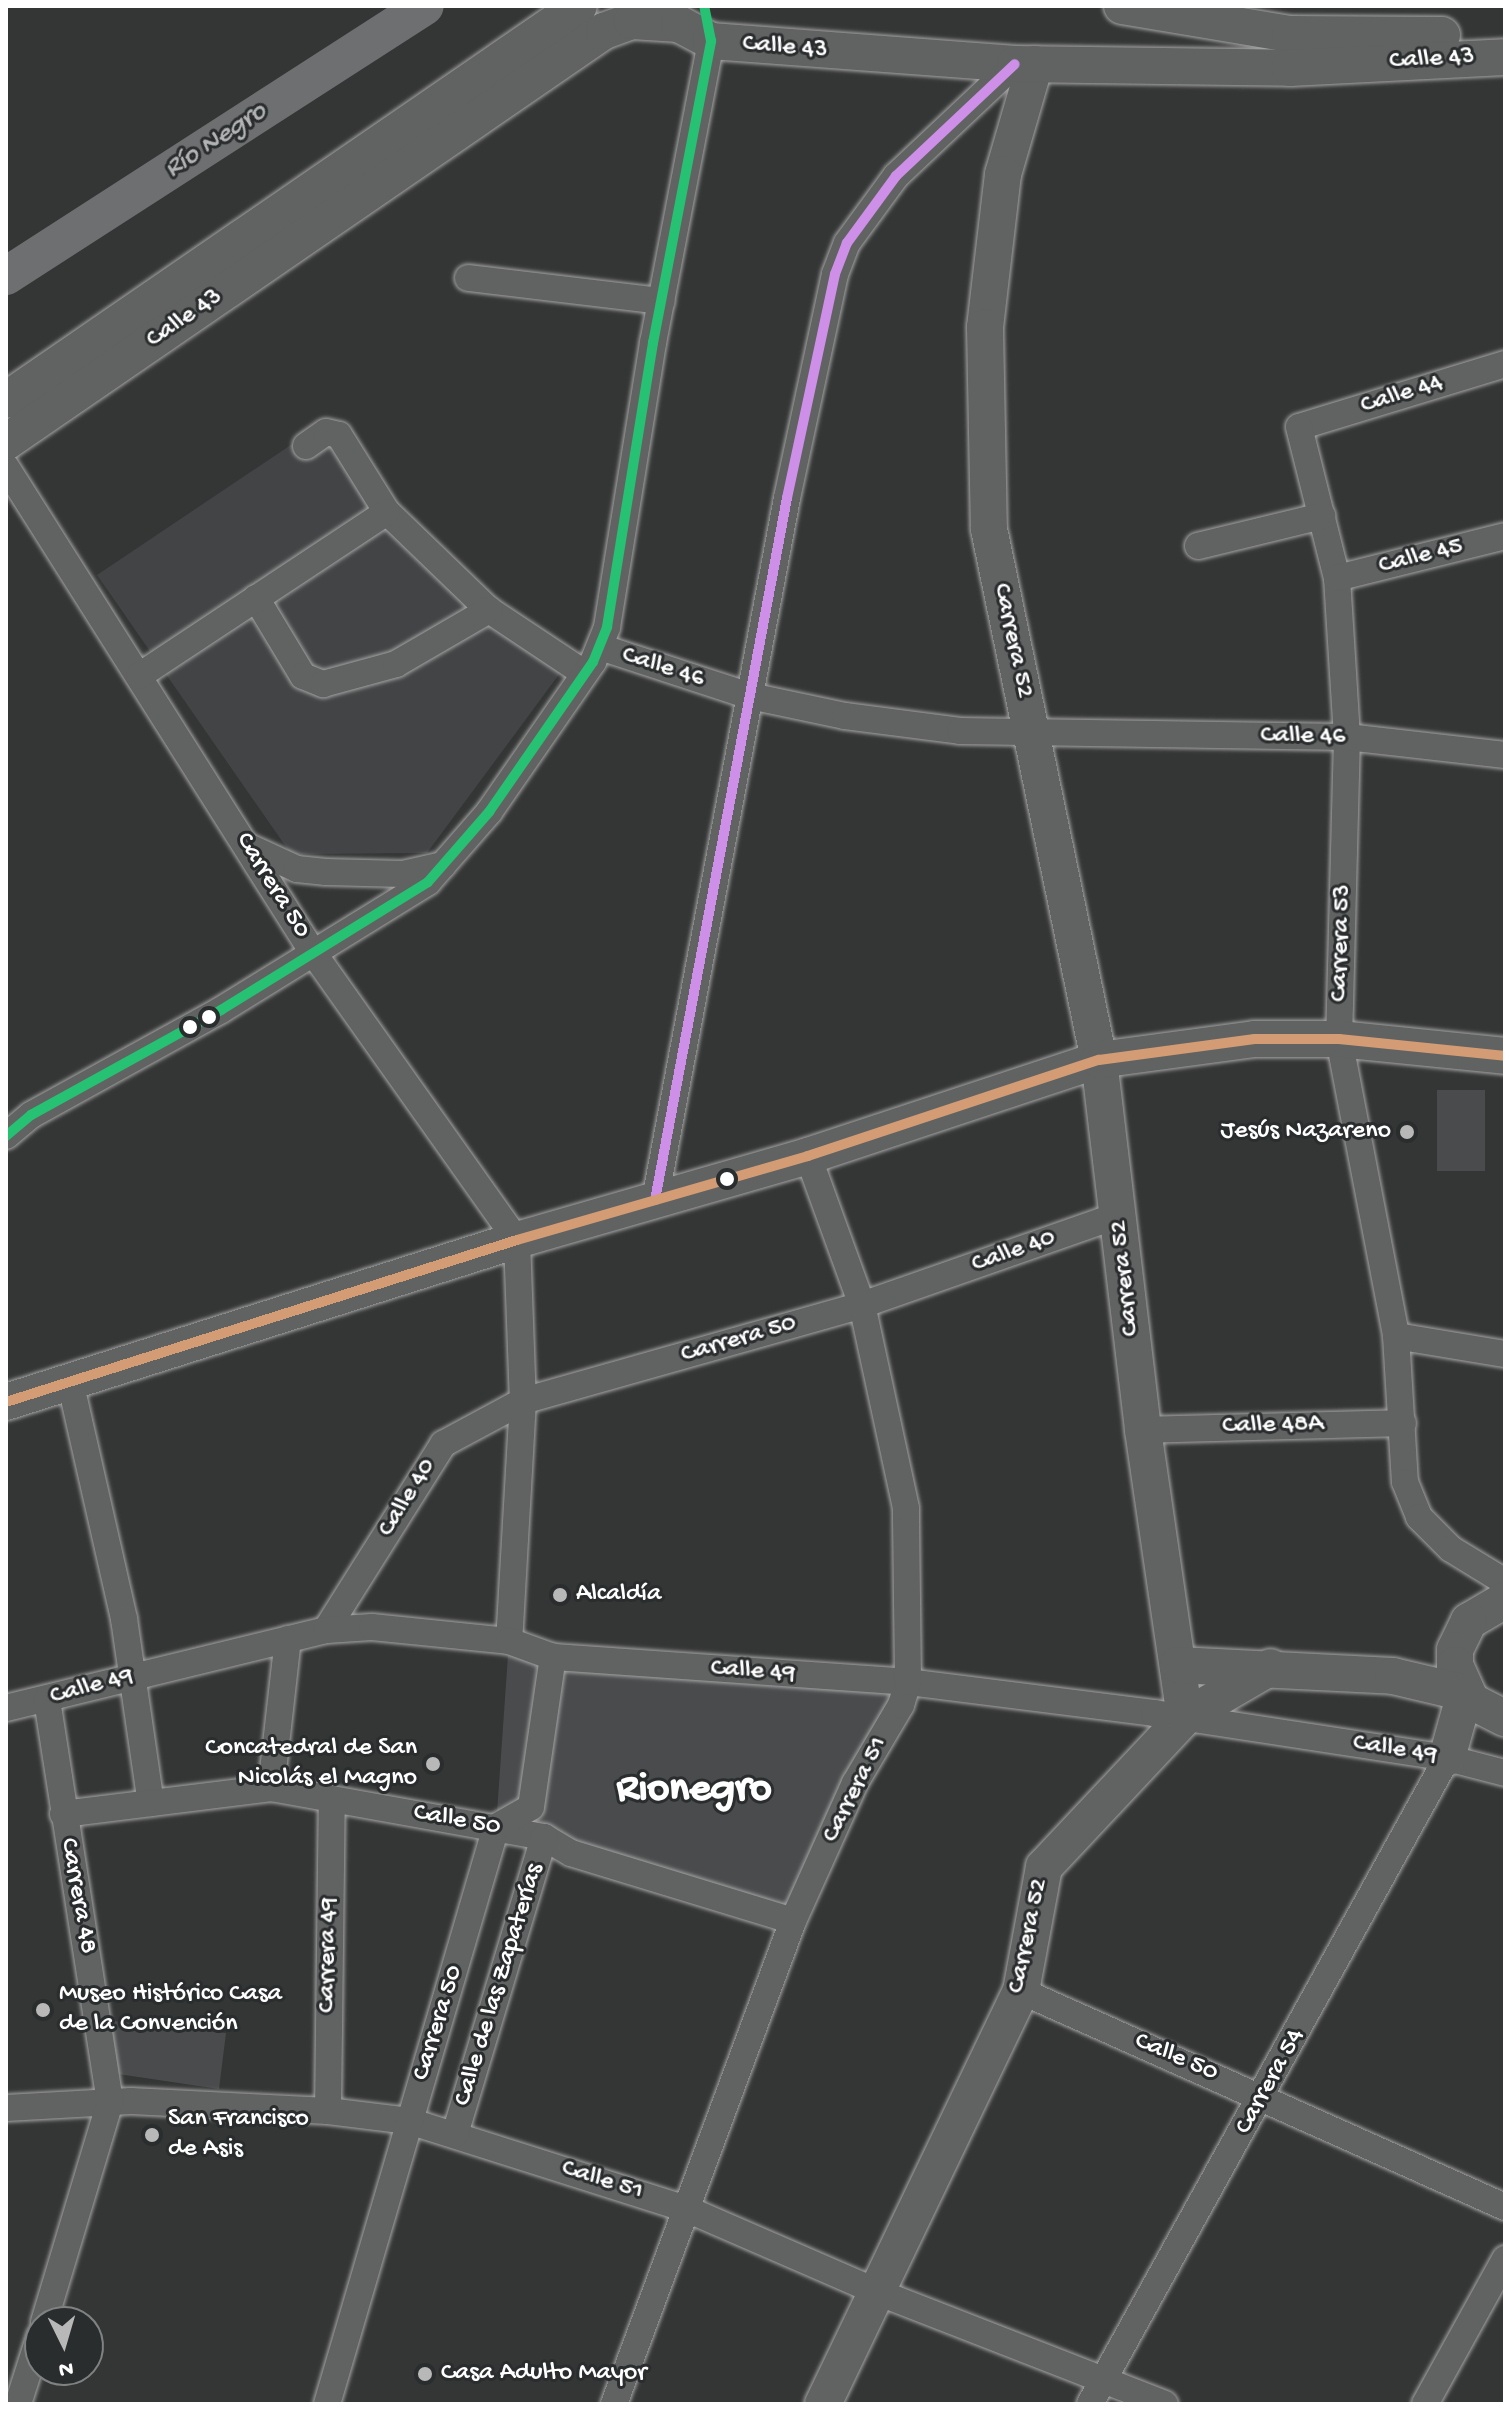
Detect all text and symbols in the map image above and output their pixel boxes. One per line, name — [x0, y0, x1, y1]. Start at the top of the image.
street label: Calle 43 — [741, 29, 829, 67]
street label: Calle 43 — [1389, 42, 1475, 78]
water label: Río Negro — [159, 96, 273, 186]
street label: Calle 43 — [141, 282, 229, 356]
street label: Calle 44 — [1357, 368, 1447, 422]
street label: Calle 45 — [1376, 532, 1466, 582]
street label: Carrera 52 — [985, 581, 1039, 701]
street label: Calle 46 — [618, 640, 708, 696]
street label: Calle 46 — [1260, 721, 1346, 753]
street label: Carrera 50 — [227, 827, 317, 945]
street label: Carrera 53 — [1324, 884, 1360, 1002]
unlabelled marker — [201, 1009, 217, 1025]
unlabelled marker — [182, 1019, 198, 1035]
place label: Jesús Nazareno — [1221, 1116, 1391, 1148]
marker: Jesús Nazareno — [1398, 1123, 1416, 1141]
unlabelled marker — [719, 1171, 735, 1187]
street label: Carrera 52 — [1104, 1218, 1148, 1338]
street label: Calle 40 — [968, 1223, 1060, 1281]
street label: Carrera 50 — [678, 1309, 800, 1371]
street label: Calle 48A — [1222, 1410, 1324, 1442]
street label: Calle 40 — [372, 1453, 444, 1543]
place label: Alcaldía — [576, 1579, 661, 1611]
marker: Alcaldía — [551, 1586, 569, 1604]
street label: Calle 49 — [710, 1653, 796, 1691]
street label: Calle 49 — [47, 1661, 137, 1713]
street label: Calle 49 — [1351, 1728, 1439, 1772]
street label: Carrera 51 — [816, 1732, 896, 1848]
place label: Concatedral de San Nicolás el Magno — [205, 1733, 417, 1794]
marker: Concatedral de San Nicolás el Magno — [424, 1755, 442, 1773]
district label: Rionegro — [616, 1766, 772, 1816]
street label: Calle 50 — [411, 1798, 503, 1844]
street label: Carrera 48 — [52, 1836, 102, 1956]
street label: Calle de las Zapaterías — [448, 1860, 552, 2110]
street label: Carrera 52 — [1002, 1876, 1056, 1996]
street label: Carrera 49 — [312, 1897, 346, 2013]
street label: Carrera 50 — [407, 1962, 471, 2084]
place label: Museo Histórico Casa de la Convención — [59, 1979, 282, 2040]
marker: Museo Histórico Casa de la Convención — [34, 2001, 52, 2019]
street label: Carrera 54 — [1229, 2024, 1313, 2140]
street label: Calle 50 — [1129, 2026, 1223, 2090]
place label: San Francisco de Asis — [168, 2104, 309, 2166]
marker: San Francisco de Asis — [143, 2126, 161, 2144]
street label: Calle 51 — [557, 2153, 647, 2209]
north arrow — [24, 2306, 104, 2386]
text: N — [58, 2354, 74, 2381]
place label: Casa Adulto Mayor — [441, 2358, 646, 2390]
marker: Casa Adulto Mayor — [416, 2365, 434, 2383]

